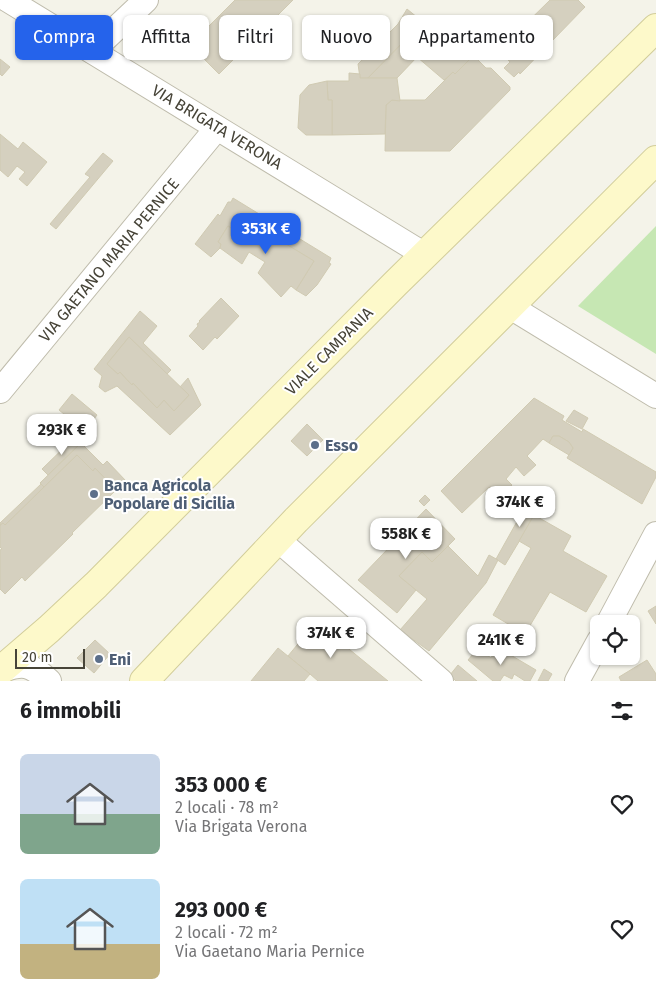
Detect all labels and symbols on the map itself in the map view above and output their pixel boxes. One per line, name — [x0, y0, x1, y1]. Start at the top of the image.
street label: VIA BRIGATA VERONA — [148, 81, 286, 174]
street label: VIA GAETANO MARIA PERNICE — [35, 174, 183, 346]
pin: 353K € — [225, 212, 307, 255]
street label: VIALE CAMPANIA — [281, 303, 377, 399]
pin: 293K € — [21, 414, 103, 456]
place label: Esso — [325, 436, 358, 455]
marker: Esso — [309, 439, 321, 451]
place label: Banca Agricola Popolare di Sicilia — [104, 476, 235, 513]
pin: 374K € — [479, 486, 561, 528]
marker: Banca Agricola Popolare di Sicilia — [88, 488, 100, 500]
pin: 558K € — [365, 518, 447, 560]
pin: 374K € — [290, 616, 372, 659]
pin: 241K € — [460, 624, 542, 666]
scale bar — [15, 646, 85, 669]
place label: Eni — [109, 650, 131, 669]
marker: Eni — [93, 653, 105, 665]

